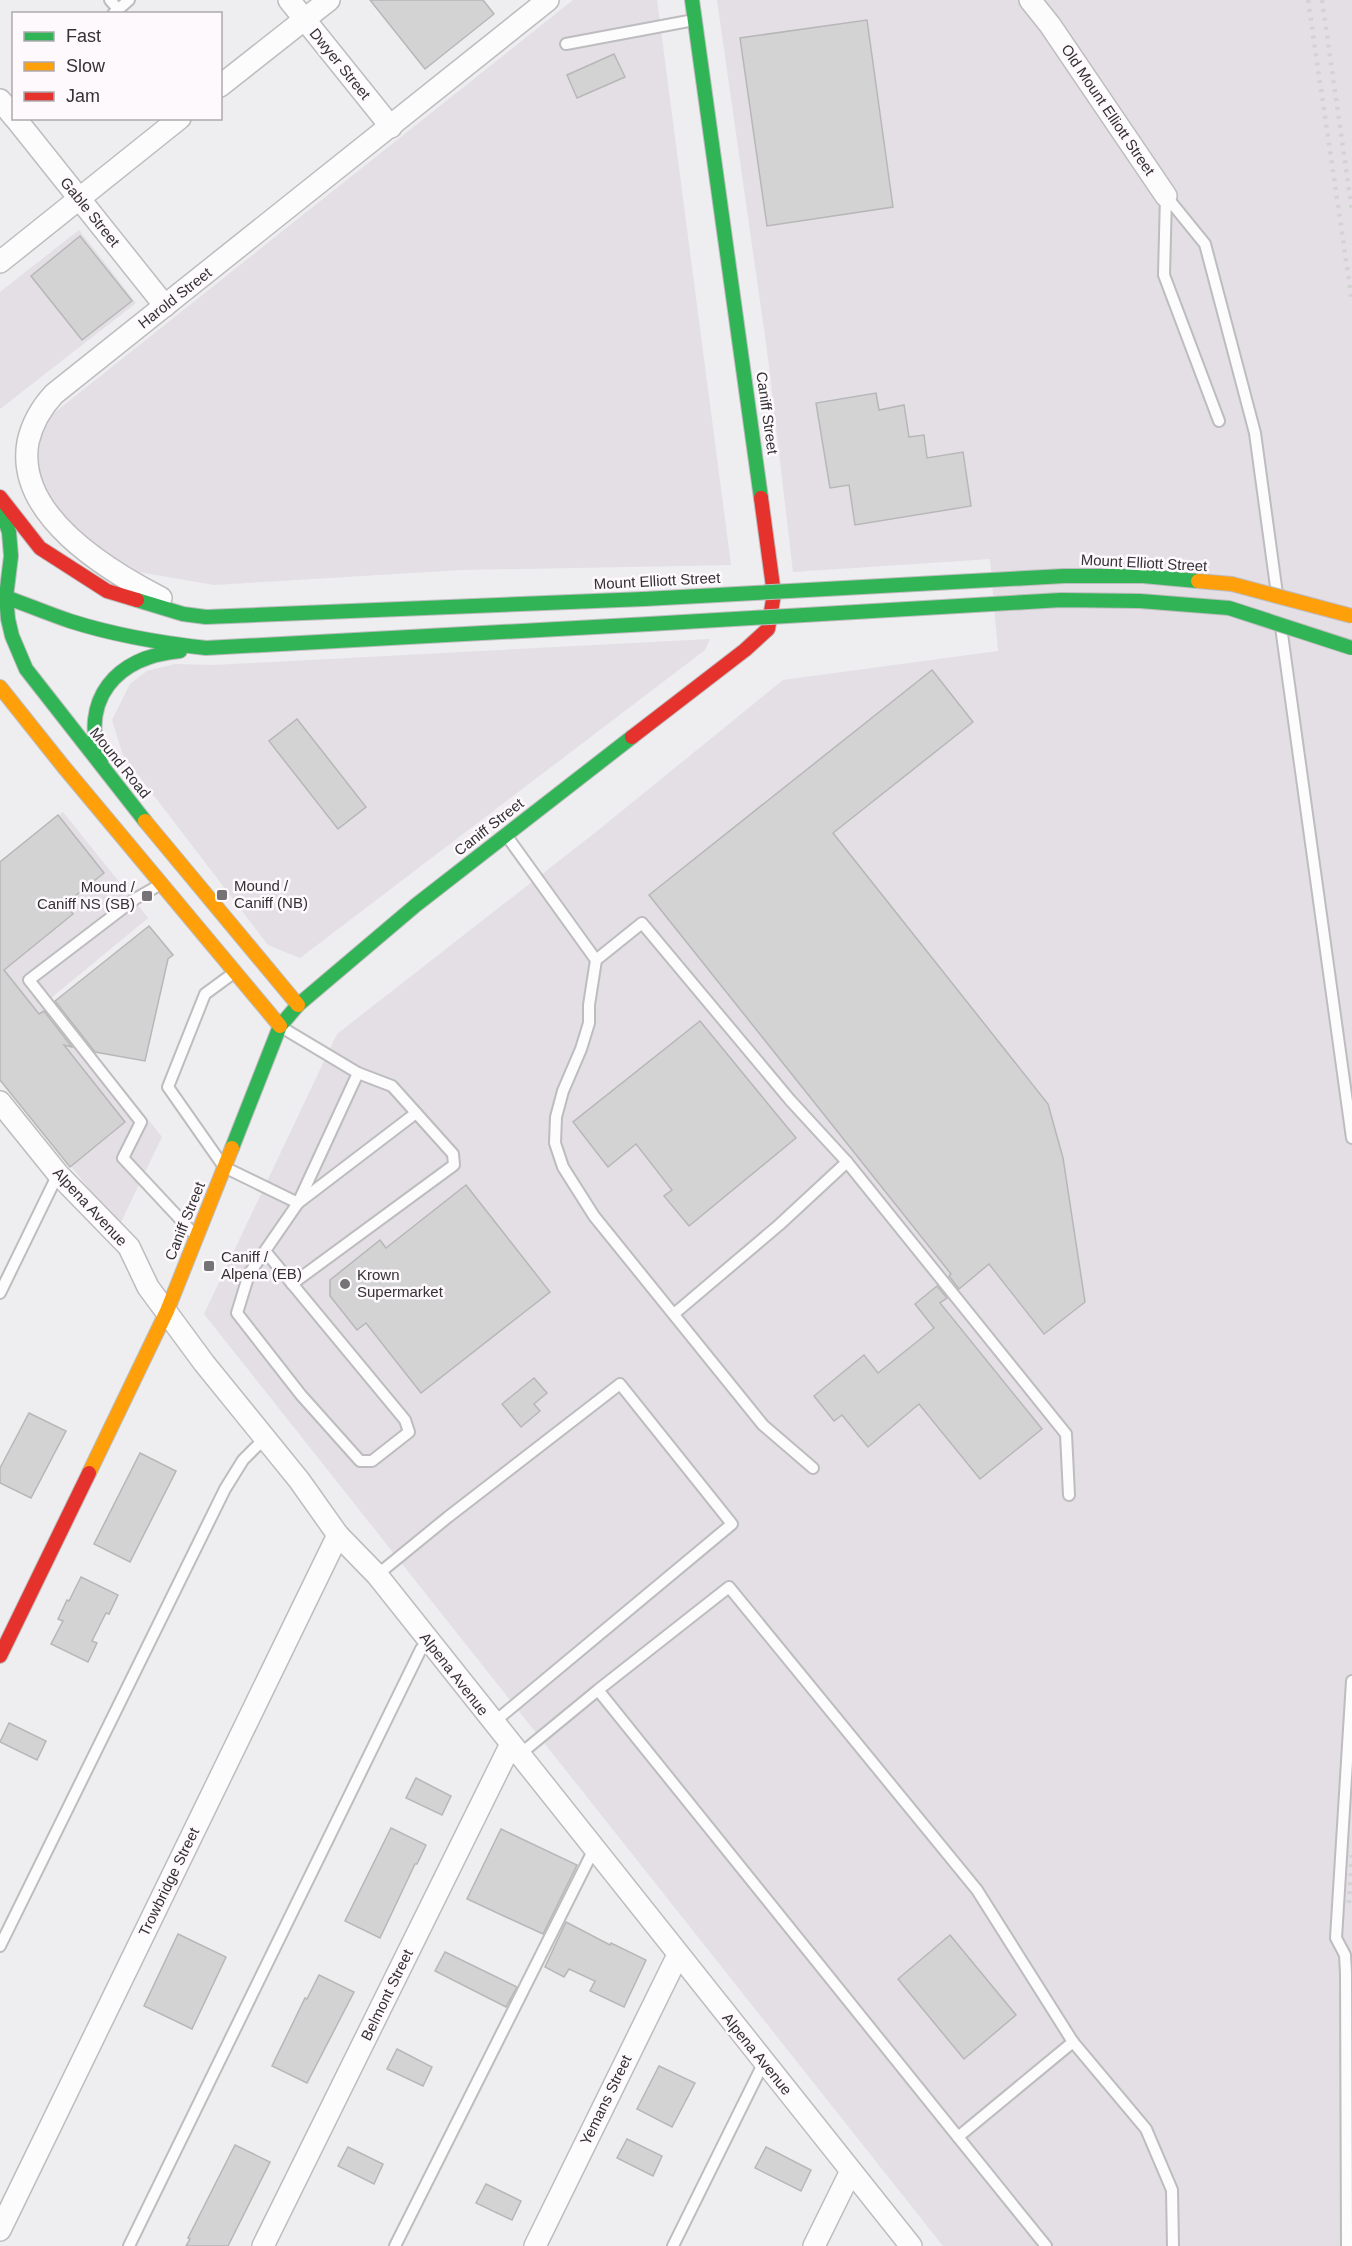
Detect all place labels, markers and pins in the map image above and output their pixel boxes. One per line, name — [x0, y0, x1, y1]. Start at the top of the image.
place label: Mound / Caniff (NB) — [234, 877, 308, 911]
place label: Mound / Caniff NS (SB) — [37, 878, 136, 912]
marker: Mound / Caniff (NB) — [215, 888, 229, 902]
marker: Mound / Caniff NS (SB) — [140, 889, 154, 903]
place label: Caniff / Alpena (EB) — [221, 1248, 302, 1282]
marker: Caniff / Alpena (EB) — [202, 1259, 216, 1273]
place label: Krown Supermarket — [357, 1266, 444, 1300]
marker: Krown Supermarket — [338, 1277, 352, 1291]

